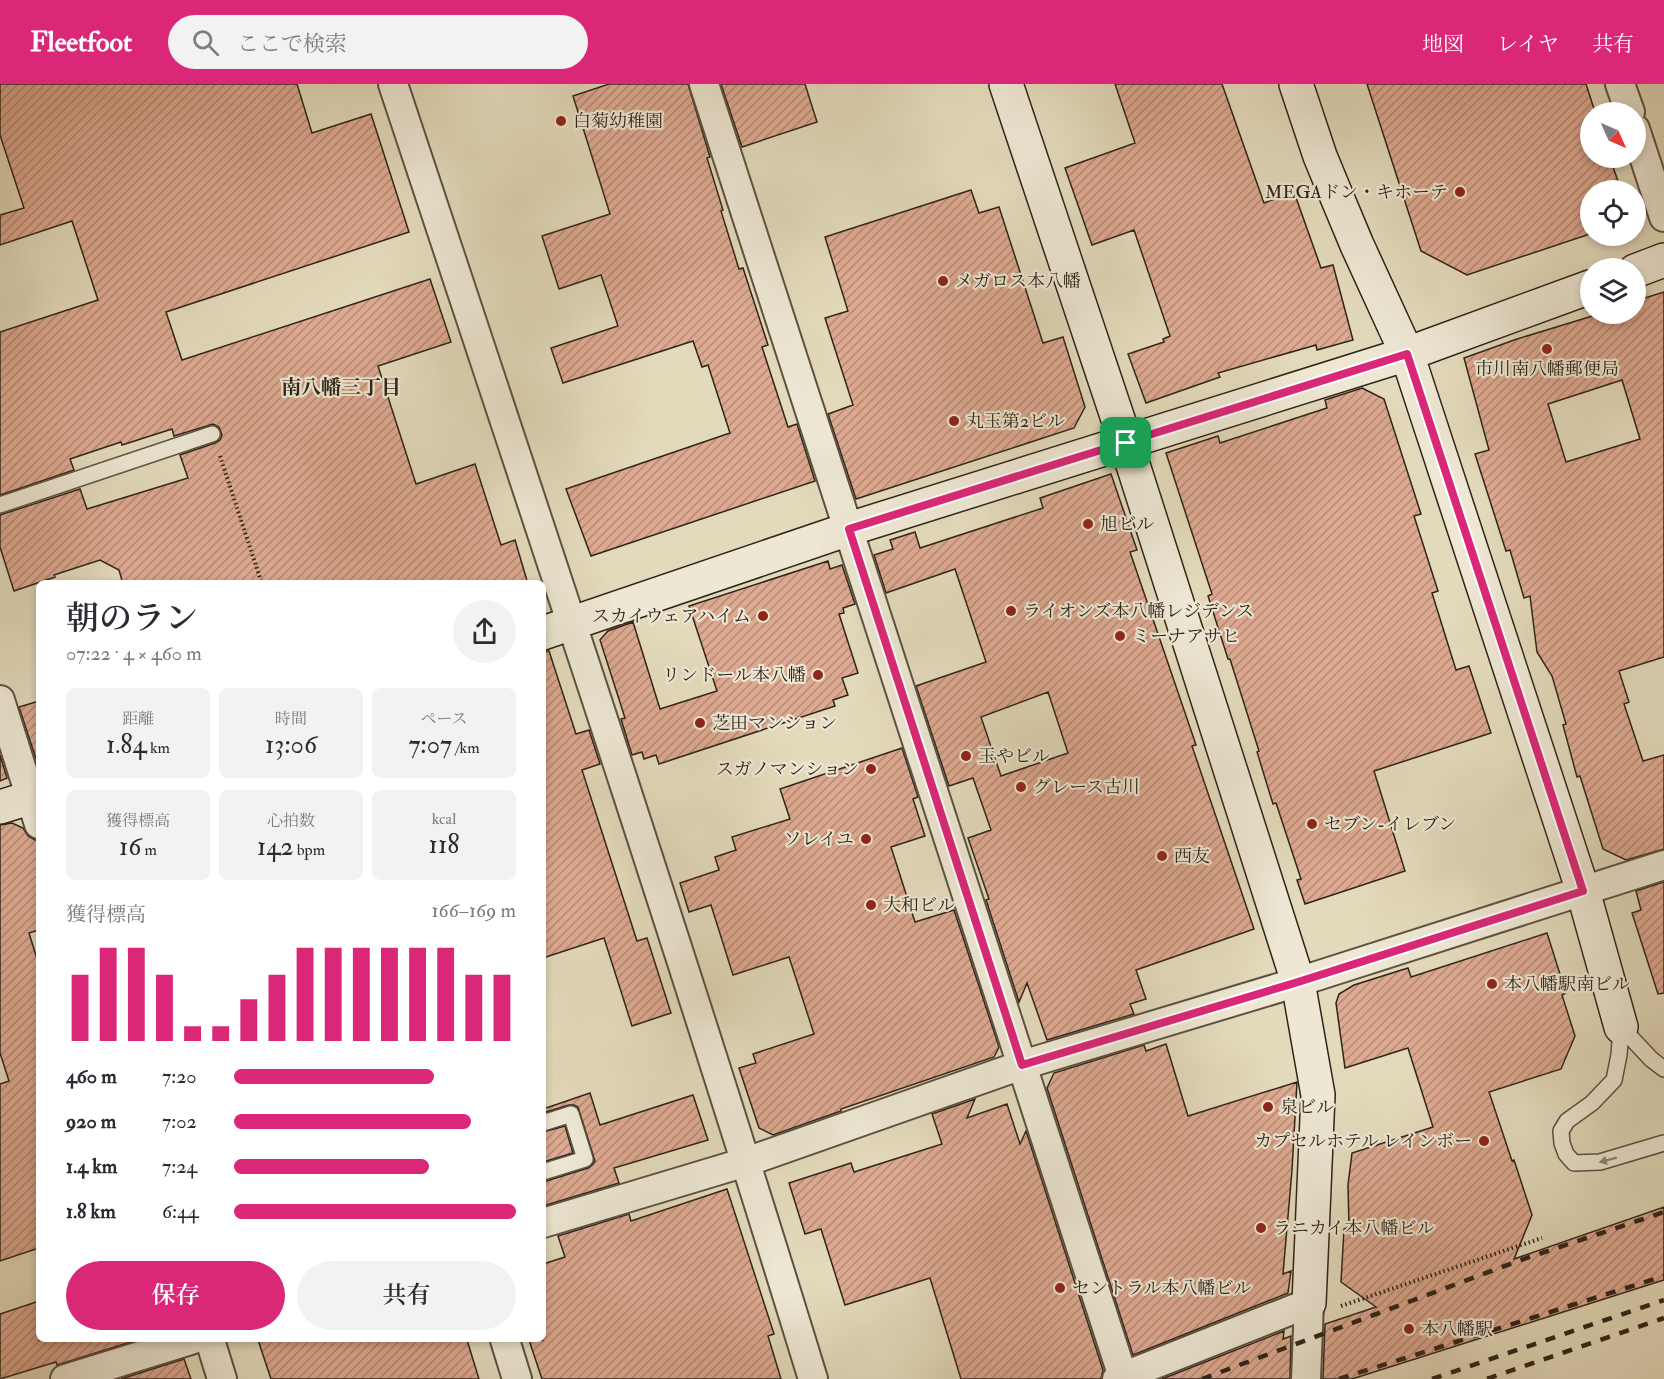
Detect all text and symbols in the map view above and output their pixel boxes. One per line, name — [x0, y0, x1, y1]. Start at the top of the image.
search box — [168, 15, 588, 69]
text: Fleetfoot — [30, 25, 132, 60]
icon: search — [189, 26, 222, 59]
text: ここで検索 — [237, 30, 347, 58]
text: 地図 — [1422, 31, 1464, 58]
text: レイヤ — [1497, 31, 1559, 58]
text: 共有 — [1592, 31, 1634, 58]
north arrow — [1580, 102, 1646, 168]
map controls — [1580, 102, 1646, 324]
place label: 白菊幼稚園 — [573, 110, 663, 133]
marker: 白菊幼稚園 — [554, 114, 568, 128]
button: locate — [1580, 180, 1646, 246]
place label: MEGAドン・キホーテ — [1265, 181, 1448, 204]
marker: MEGAドン・キホーテ — [1453, 185, 1467, 199]
button: layers — [1580, 258, 1646, 324]
place label: メガロス本八幡 — [955, 270, 1081, 293]
marker: メガロス本八幡 — [936, 274, 950, 288]
marker: 市川南八幡郵便局 — [1540, 342, 1554, 356]
place label: 市川南八幡郵便局 — [1475, 358, 1619, 381]
district label: 南八幡三丁目 — [281, 375, 401, 400]
place label: 丸玉第2ビル — [966, 410, 1065, 433]
marker: 丸玉第2ビル — [947, 414, 961, 428]
pin — [1100, 417, 1151, 468]
icon: arrive — [1109, 426, 1142, 459]
place label: 旭ビル — [1100, 513, 1154, 536]
marker: 旭ビル — [1081, 517, 1095, 531]
text: 朝のラン — [66, 598, 198, 639]
button: share — [453, 600, 516, 663]
place label: ライオンズ本八幡レジデンス — [1023, 600, 1254, 623]
marker: ライオンズ本八幡レジデンス — [1004, 604, 1018, 618]
place label: スカイウェアハイム — [592, 605, 751, 628]
marker: スカイウェアハイム — [756, 609, 770, 623]
place label: ミーナアサヒ — [1132, 625, 1240, 648]
marker: ミーナアサヒ — [1113, 629, 1127, 643]
text: 07:22 · 4 × 460 m — [66, 641, 202, 666]
place label: リンドール本八幡 — [662, 664, 806, 687]
marker: リンドール本八幡 — [811, 668, 825, 682]
text: 距離 — [122, 709, 154, 729]
text: 時間 — [275, 709, 307, 729]
text: ペース — [420, 709, 468, 729]
place label: 芝田マンション — [712, 712, 837, 735]
marker: 芝田マンション — [693, 716, 707, 730]
text: 1.84 — [106, 729, 147, 761]
text: 13:06 — [265, 729, 317, 761]
text: 7:07 — [408, 729, 452, 761]
text: km — [147, 738, 170, 758]
text: /km — [452, 738, 480, 758]
place label: 玉やビル — [978, 745, 1050, 768]
marker: 玉やビル — [959, 749, 973, 763]
place label: スガノマンション — [716, 758, 859, 781]
marker: スガノマンション — [864, 762, 878, 776]
place label: グレース古川 — [1033, 776, 1140, 799]
marker: グレース古川 — [1014, 780, 1028, 794]
text: kcal — [432, 809, 456, 829]
text: 獲得標高 — [106, 811, 170, 831]
text: 心拍数 — [267, 811, 315, 831]
place label: セブン-イレブン — [1324, 813, 1456, 836]
marker: セブン-イレブン — [1305, 817, 1319, 831]
place label: ソレイユ — [784, 828, 854, 851]
text: 118 — [429, 829, 459, 861]
text: 16 — [119, 831, 141, 863]
text: 142 — [257, 831, 293, 863]
marker: ソレイユ — [859, 832, 873, 846]
text: m — [141, 840, 157, 860]
text: bpm — [293, 840, 325, 860]
place label: 西友 — [1174, 845, 1210, 868]
marker: 西友 — [1155, 849, 1169, 863]
place label: 大和ビル — [883, 894, 955, 917]
text: 166–169 m — [432, 898, 516, 923]
marker: 大和ビル — [864, 898, 878, 912]
text: 獲得標高 — [66, 902, 146, 927]
place label: 本八幡駅南ビル — [1504, 973, 1630, 996]
marker: 本八幡駅南ビル — [1485, 977, 1499, 991]
text: 460 m — [66, 1064, 117, 1089]
text: 7:20 — [162, 1064, 197, 1089]
place label: 泉ビル — [1280, 1096, 1334, 1119]
marker: 泉ビル — [1261, 1100, 1275, 1114]
text: 920 m — [66, 1109, 116, 1134]
text: 7:02 — [162, 1109, 197, 1134]
place label: カプセルホテル レインボー — [1254, 1130, 1472, 1153]
marker: カプセルホテル レインボー — [1477, 1134, 1491, 1148]
text: 1.4 km — [66, 1154, 117, 1179]
text: 7:24 — [162, 1154, 197, 1179]
one-way arrow — [1599, 1156, 1617, 1165]
text: 1.8 km — [66, 1199, 116, 1224]
text: 6:44 — [162, 1199, 199, 1224]
place label: ラニカイ本八幡ビル — [1273, 1217, 1434, 1240]
marker: ラニカイ本八幡ビル — [1254, 1221, 1268, 1235]
button: 保存 — [66, 1261, 285, 1330]
button: 共有 — [297, 1261, 516, 1330]
place label: セントラル本八幡ビル — [1072, 1277, 1251, 1300]
marker: セントラル本八幡ビル — [1053, 1281, 1067, 1295]
place label: 本八幡駅 — [1421, 1318, 1493, 1341]
marker: 本八幡駅 — [1402, 1322, 1416, 1336]

